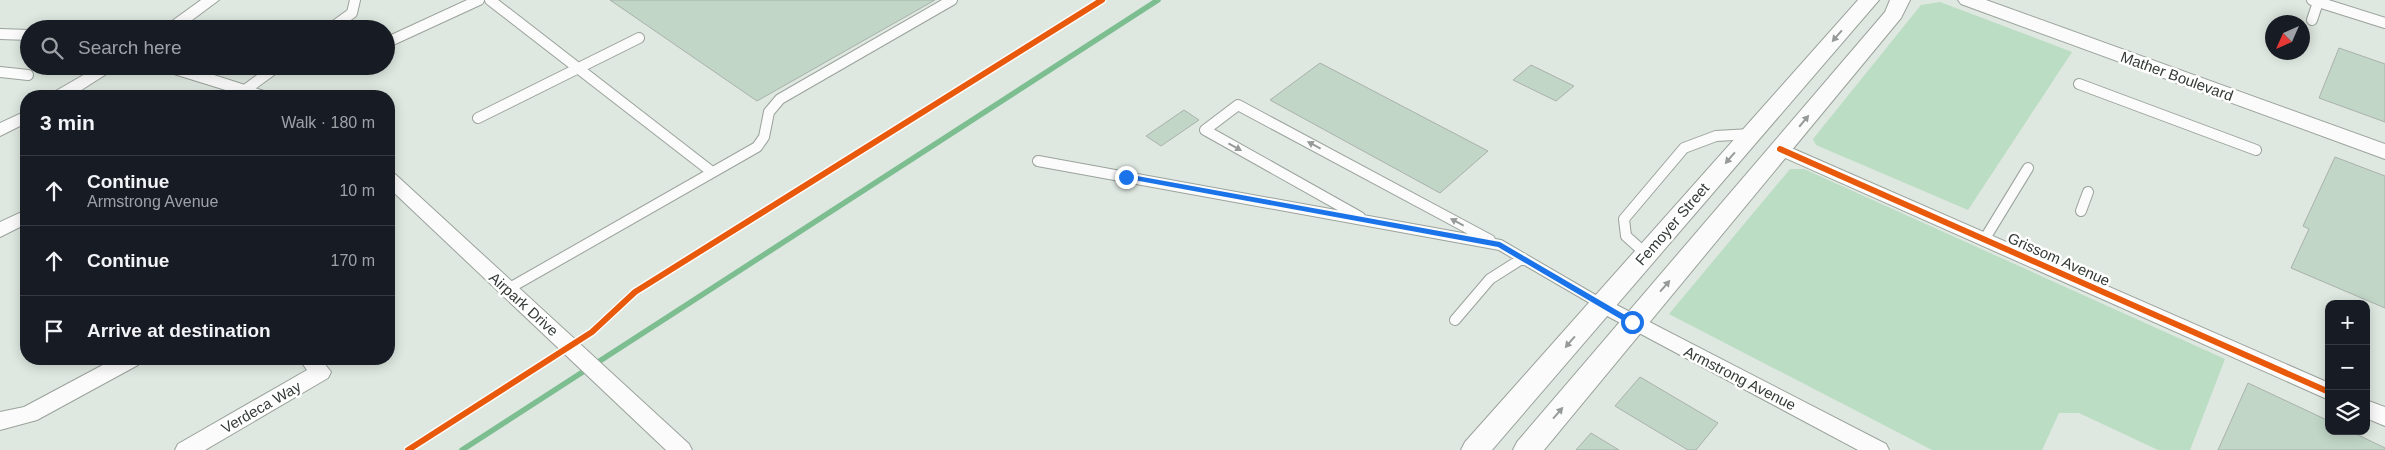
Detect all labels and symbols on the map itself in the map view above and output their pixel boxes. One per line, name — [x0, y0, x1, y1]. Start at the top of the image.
north arrow — [2265, 15, 2310, 60]
one-way arrow — [1831, 29, 1842, 42]
street label: Mather Boulevard — [2118, 48, 2236, 104]
one-way arrow — [1798, 115, 1809, 128]
one-way arrow — [1306, 141, 1321, 149]
one-way arrow — [1228, 143, 1242, 151]
one-way arrow — [1724, 151, 1735, 164]
route end — [1115, 166, 1138, 189]
street label: Femoyer Street — [1632, 179, 1713, 269]
one-way arrow — [1450, 218, 1464, 226]
street label: Grissom Avenue — [2005, 229, 2113, 289]
street label: Airpark Drive — [486, 269, 562, 339]
one-way arrow — [1659, 280, 1671, 292]
route start — [1621, 311, 1644, 334]
one-way arrow — [1565, 335, 1576, 348]
street label: Armstrong Avenue — [1681, 342, 1799, 414]
street label: Verdeca Way — [218, 377, 304, 437]
one-way arrow — [1553, 407, 1564, 420]

